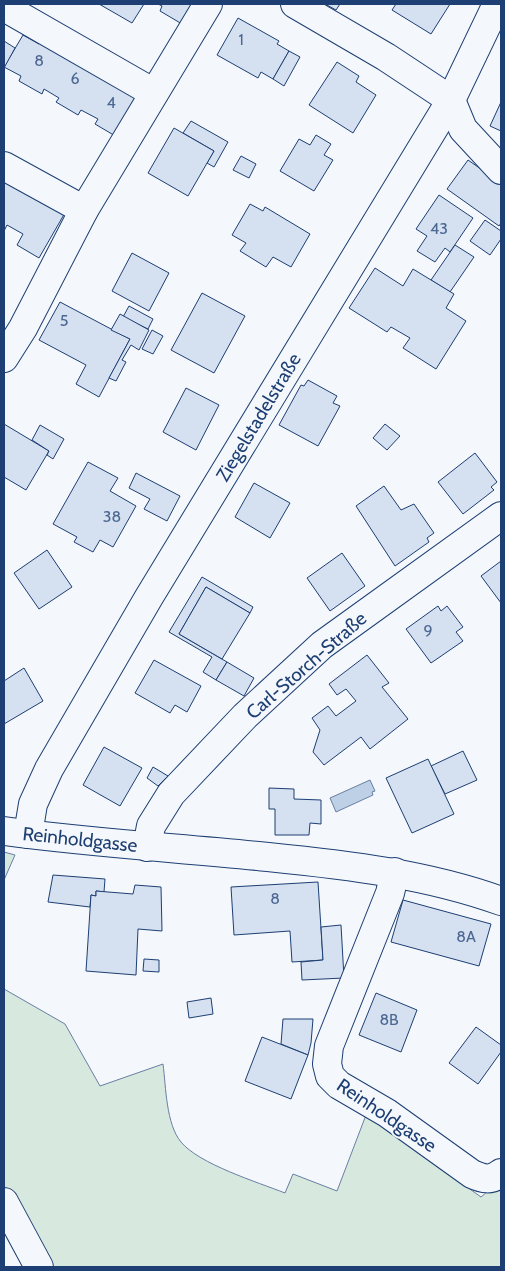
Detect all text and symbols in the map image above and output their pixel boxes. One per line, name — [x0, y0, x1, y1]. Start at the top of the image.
house number: 1 — [238, 30, 244, 49]
house number: 8 — [34, 51, 44, 70]
house number: 6 — [70, 69, 80, 88]
house number: 4 — [106, 93, 116, 112]
house number: 43 — [430, 219, 448, 238]
house number: 5 — [60, 311, 68, 330]
street label: Ziegelstadelstraße — [211, 349, 306, 486]
house number: 38 — [103, 507, 121, 526]
street label: Carl-Storch-Straße — [241, 607, 371, 724]
house number: 9 — [423, 621, 433, 640]
street label: Reinholdgasse — [21, 822, 139, 857]
house number: 8 — [270, 889, 280, 908]
house number: 8A — [456, 927, 476, 946]
house number: 8B — [379, 1010, 399, 1029]
street label: Reinholdgasse — [333, 1074, 441, 1157]

